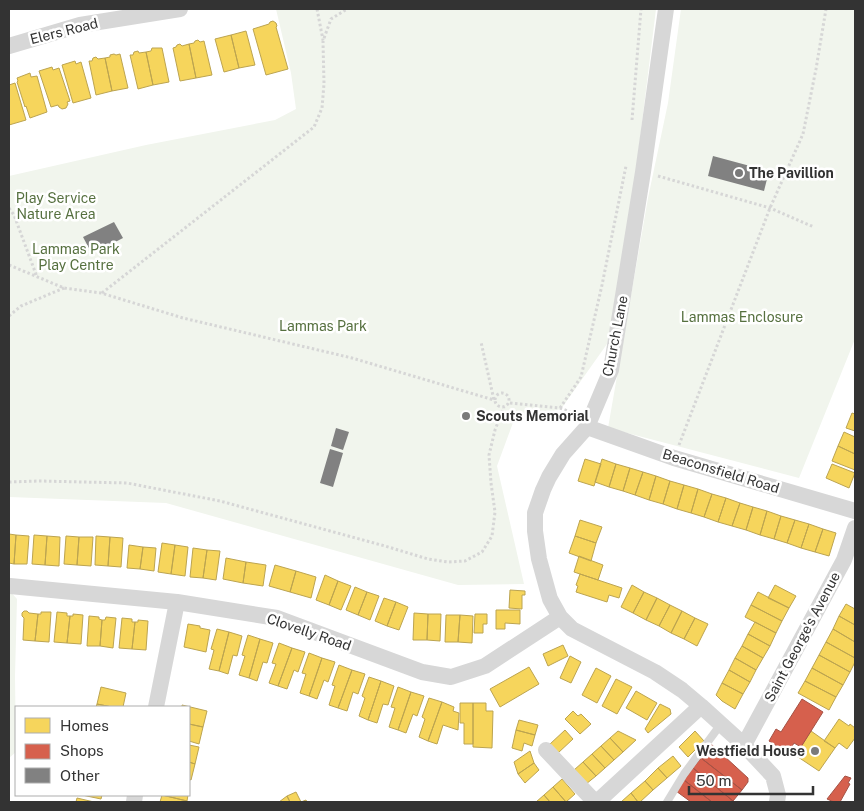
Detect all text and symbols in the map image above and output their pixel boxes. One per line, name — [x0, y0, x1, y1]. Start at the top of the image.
street label: Elers Road — [28, 15, 100, 47]
place label: The Pavillion — [749, 165, 834, 181]
marker: The Pavillion — [733, 167, 745, 179]
park label: Play Service Nature Area — [16, 190, 96, 222]
park label: Lammas Park Play Centre — [32, 241, 120, 273]
street label: Church Lane — [599, 294, 631, 378]
park label: Lammas Enclosure — [681, 309, 803, 325]
park label: Lammas Park — [279, 318, 367, 334]
place label: Scouts Memorial — [476, 408, 590, 424]
marker: Scouts Memorial — [460, 410, 472, 422]
street label: Beaconsfield Road — [661, 446, 781, 496]
street label: Saint George's Avenue — [761, 569, 843, 705]
street label: Clovelly Road — [265, 610, 353, 654]
legend — [15, 706, 190, 796]
text: Homes — [60, 717, 109, 734]
text: Shops — [60, 742, 104, 759]
place label: Westfield House — [696, 743, 805, 759]
marker: Westfield House — [809, 745, 821, 757]
scale bar — [689, 764, 813, 796]
text: Other — [60, 767, 100, 784]
text: 50 m — [696, 772, 731, 789]

